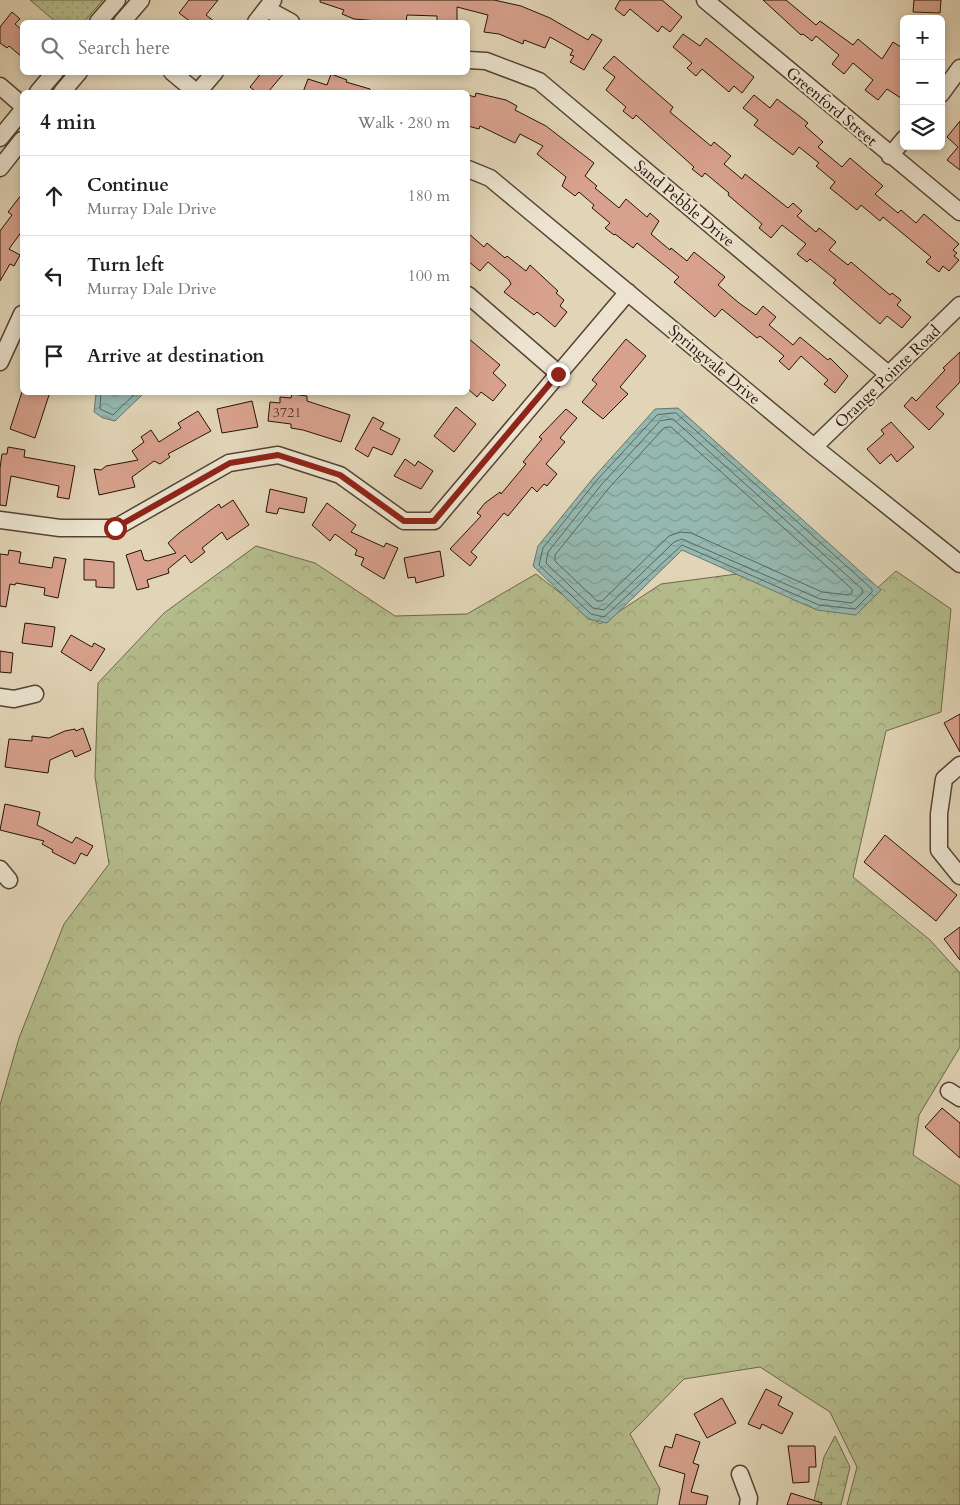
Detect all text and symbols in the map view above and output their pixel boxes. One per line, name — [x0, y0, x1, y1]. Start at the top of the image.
map controls — [900, 15, 945, 150]
button: + — [900, 15, 945, 60]
search box — [20, 20, 470, 75]
icon: search — [38, 34, 66, 62]
text: Search here — [78, 35, 170, 61]
button: − — [900, 60, 945, 105]
street label: Greenford Street — [781, 62, 882, 151]
button: layers — [900, 105, 945, 150]
text: 4 min — [40, 108, 96, 137]
text: Walk · 280 m — [358, 112, 450, 134]
street label: Sand Pebble Drive — [629, 155, 739, 252]
text: Continue — [87, 172, 169, 198]
icon: ahead — [40, 182, 68, 210]
text: 180 m — [408, 185, 450, 207]
text: Murray Dale Drive — [87, 198, 216, 220]
text: Turn left — [87, 252, 164, 278]
icon: left — [40, 262, 68, 290]
text: 100 m — [408, 265, 450, 287]
text: Murray Dale Drive — [87, 278, 216, 300]
street label: Springvale Drive — [664, 320, 765, 410]
street label: Orange Pointe Road — [830, 320, 946, 433]
icon: arrive — [40, 342, 68, 370]
text: Arrive at destination — [87, 343, 264, 369]
route end — [547, 363, 570, 386]
house number: 3721 — [273, 403, 301, 422]
route start — [104, 517, 127, 540]

